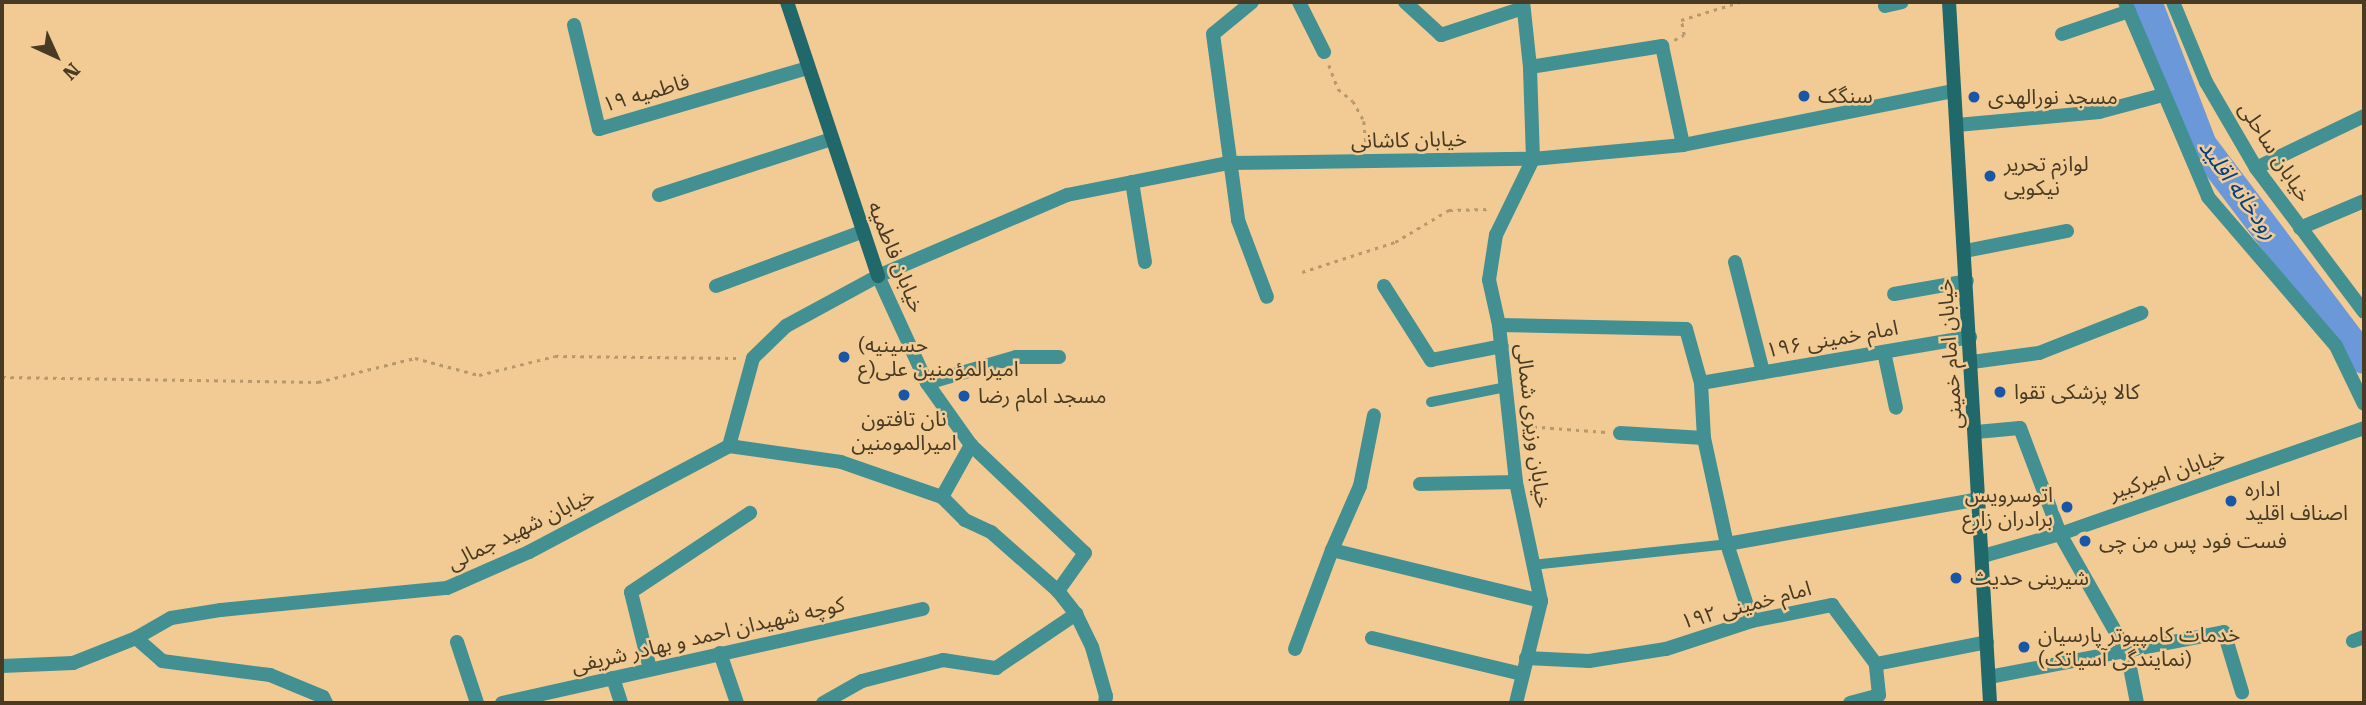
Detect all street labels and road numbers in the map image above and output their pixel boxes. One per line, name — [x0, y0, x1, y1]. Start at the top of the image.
street label: فاطمیه ۱۹ — [600, 69, 692, 117]
street label: خیابان ساحلی — [2233, 97, 2317, 207]
street label: خیابان کاشانی — [1351, 126, 1467, 154]
street label: خیابان فاطمیه — [862, 198, 930, 316]
street label: خیابان امام خمینی — [1932, 278, 1968, 430]
street label: امام خمینی ۱۹۶ — [1764, 315, 1900, 363]
street label: خیابان وزیری شمالی — [1510, 342, 1556, 510]
street label: خیابان امیرکبیر — [2106, 442, 2228, 506]
street label: خیابان شهید جمالی — [443, 482, 599, 576]
street label: امام خمینی ۱۹۲ — [1678, 575, 1814, 635]
street label: کوچه شهیدان احمد و بهادر شریفی — [569, 591, 847, 679]

